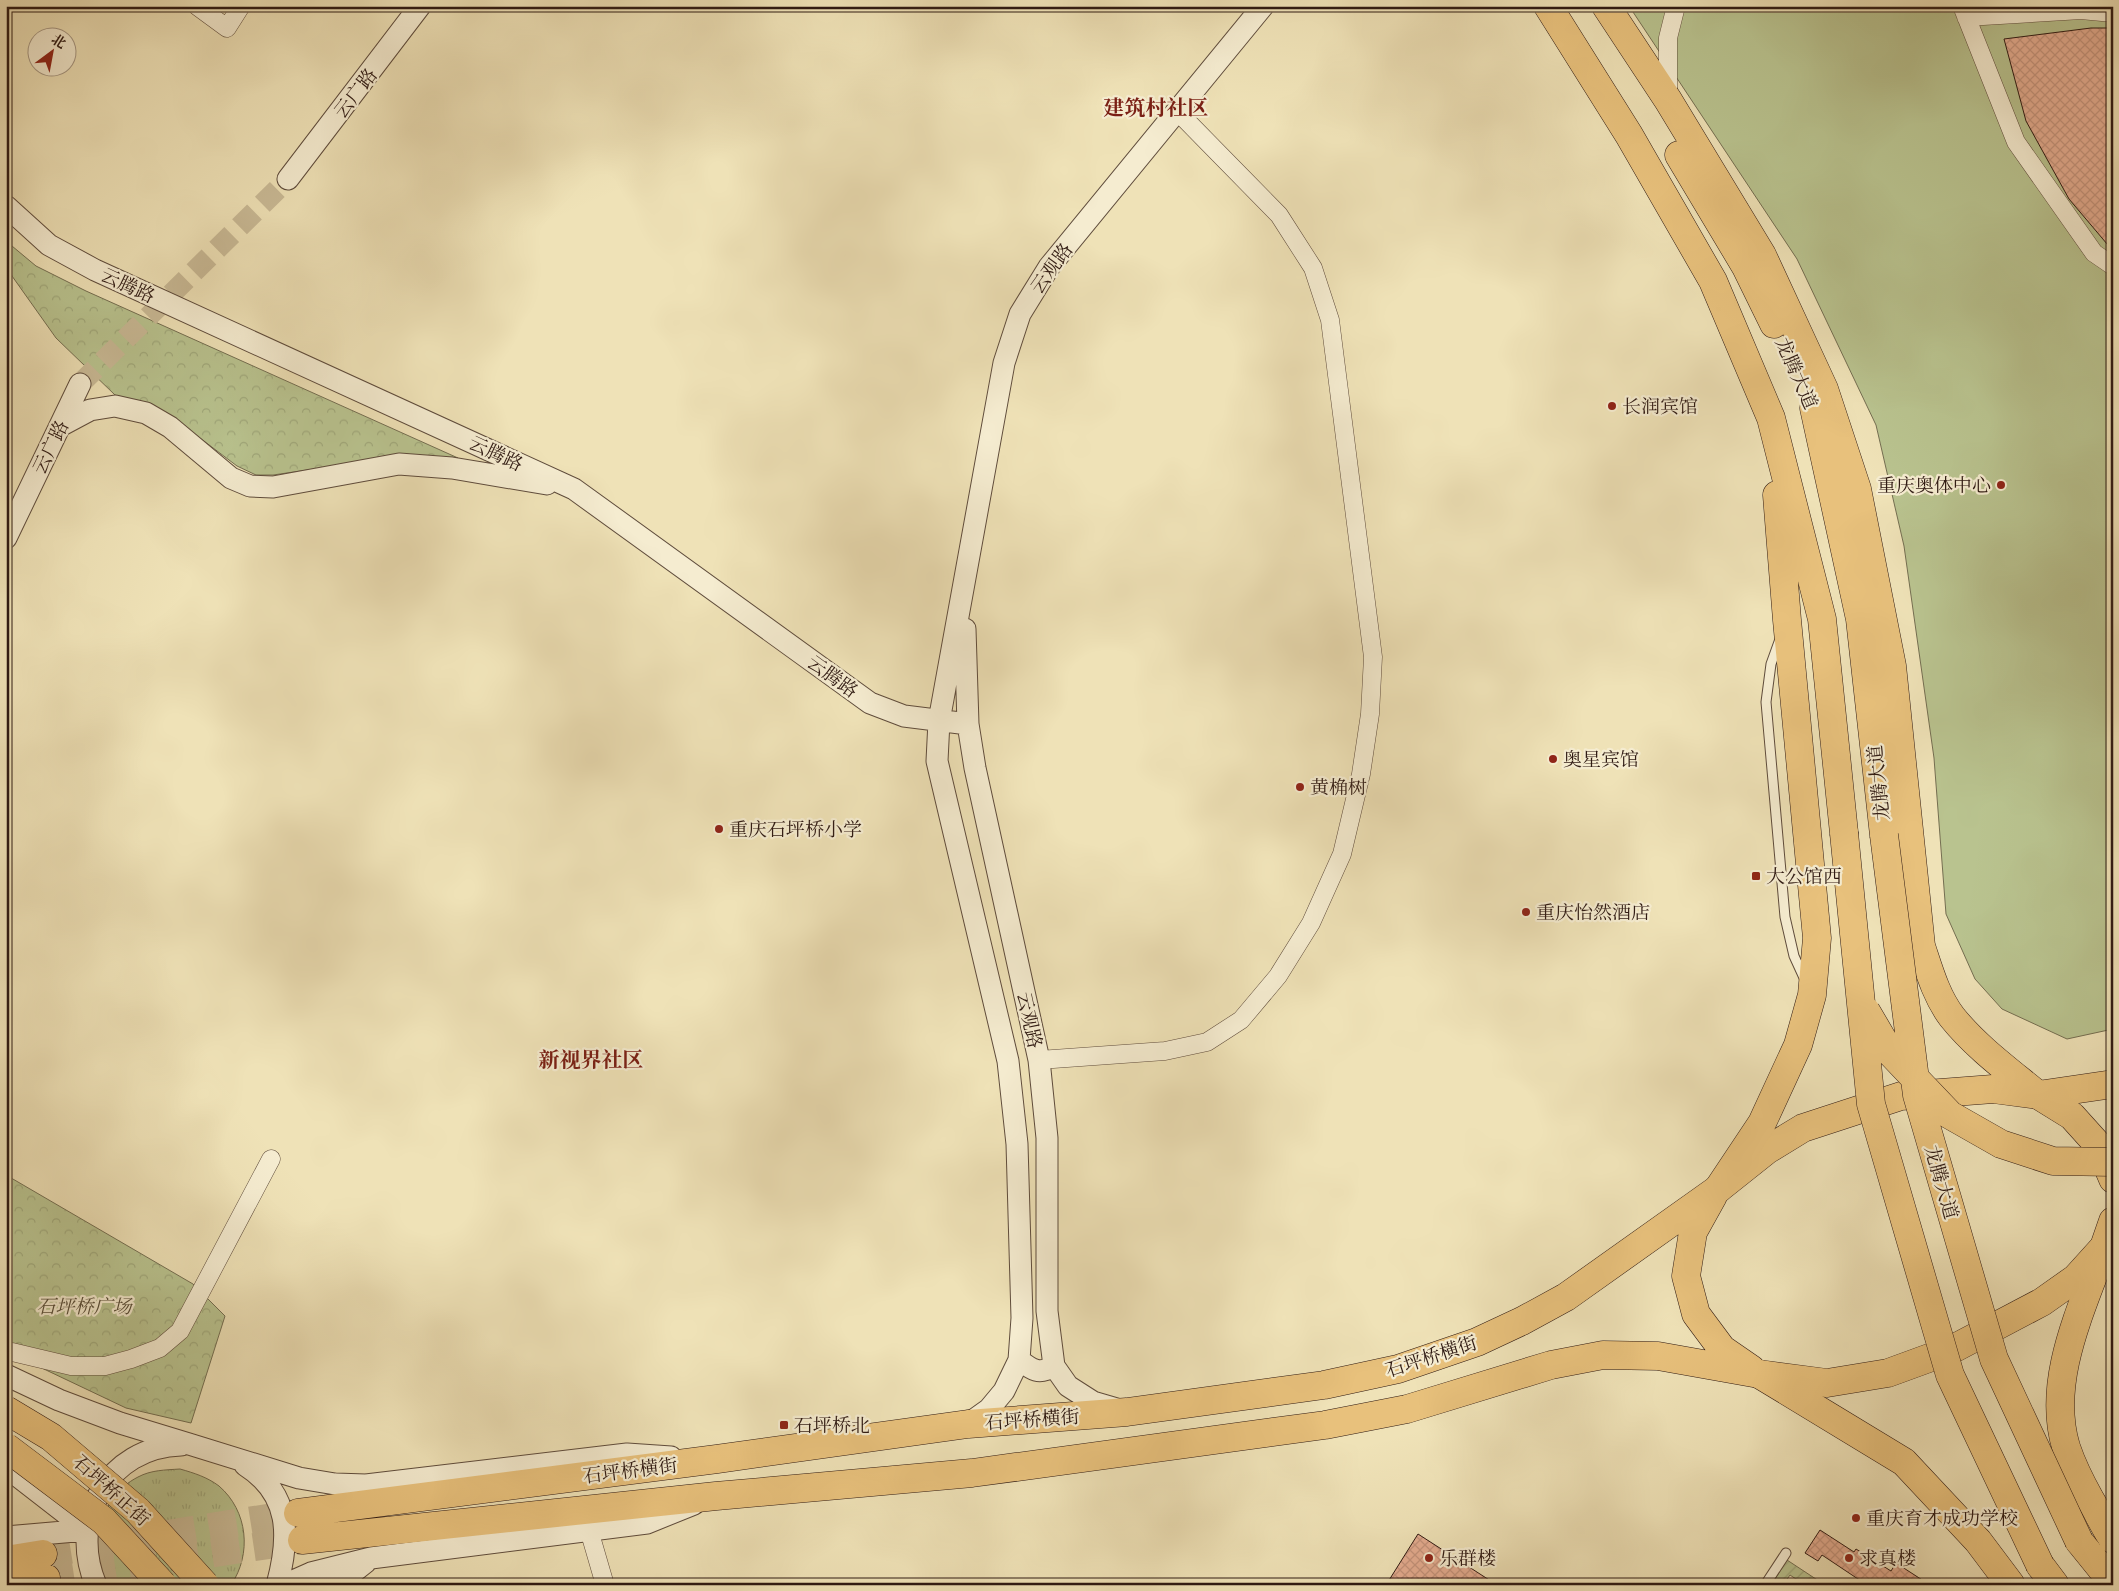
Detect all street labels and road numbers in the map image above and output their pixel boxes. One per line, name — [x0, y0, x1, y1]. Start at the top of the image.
street label: 云广路 — [329, 64, 382, 123]
street label: 云观路 — [1025, 238, 1077, 298]
street label: 云腾路 — [97, 263, 158, 308]
street label: 龙腾大道 — [1771, 334, 1823, 413]
street label: 云广路 — [28, 417, 73, 478]
street label: 云腾路 — [465, 431, 526, 476]
street label: 云腾路 — [803, 650, 863, 702]
street label: 龙腾大道 — [1863, 744, 1894, 822]
street label: 云观路 — [1012, 990, 1047, 1050]
street label: 龙腾大道 — [1920, 1142, 1963, 1222]
street label: 石坪桥横街 — [1382, 1331, 1480, 1382]
street label: 石坪桥横街 — [984, 1405, 1080, 1434]
street label: 石坪桥正街 — [69, 1450, 155, 1531]
street label: 石坪桥横街 — [582, 1453, 679, 1488]

